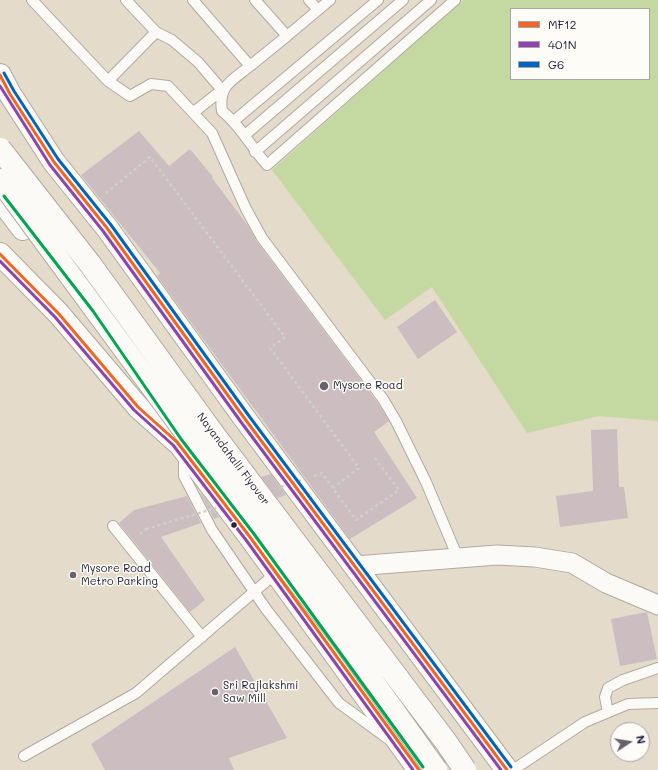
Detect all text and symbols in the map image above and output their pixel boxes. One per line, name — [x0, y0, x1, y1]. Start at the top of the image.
legend — [510, 8, 650, 80]
text: MF12 — [548, 16, 576, 32]
text: 401N — [548, 36, 577, 52]
text: G6 — [548, 56, 564, 72]
place label: Mysore Road — [333, 379, 403, 393]
marker: Mysore Road — [318, 380, 330, 392]
street label: Nayandahalli Flyover — [194, 410, 272, 508]
unlabelled marker — [229, 520, 239, 530]
place label: Mysore Road Metro Parking — [81, 562, 158, 588]
marker: Mysore Road Metro Parking — [68, 570, 78, 580]
place label: Sri Rajlakshmi Saw Mill — [223, 679, 298, 705]
marker: Sri Rajlakshmi Saw Mill — [210, 687, 220, 697]
north arrow — [610, 722, 650, 762]
text: N — [633, 734, 649, 745]

